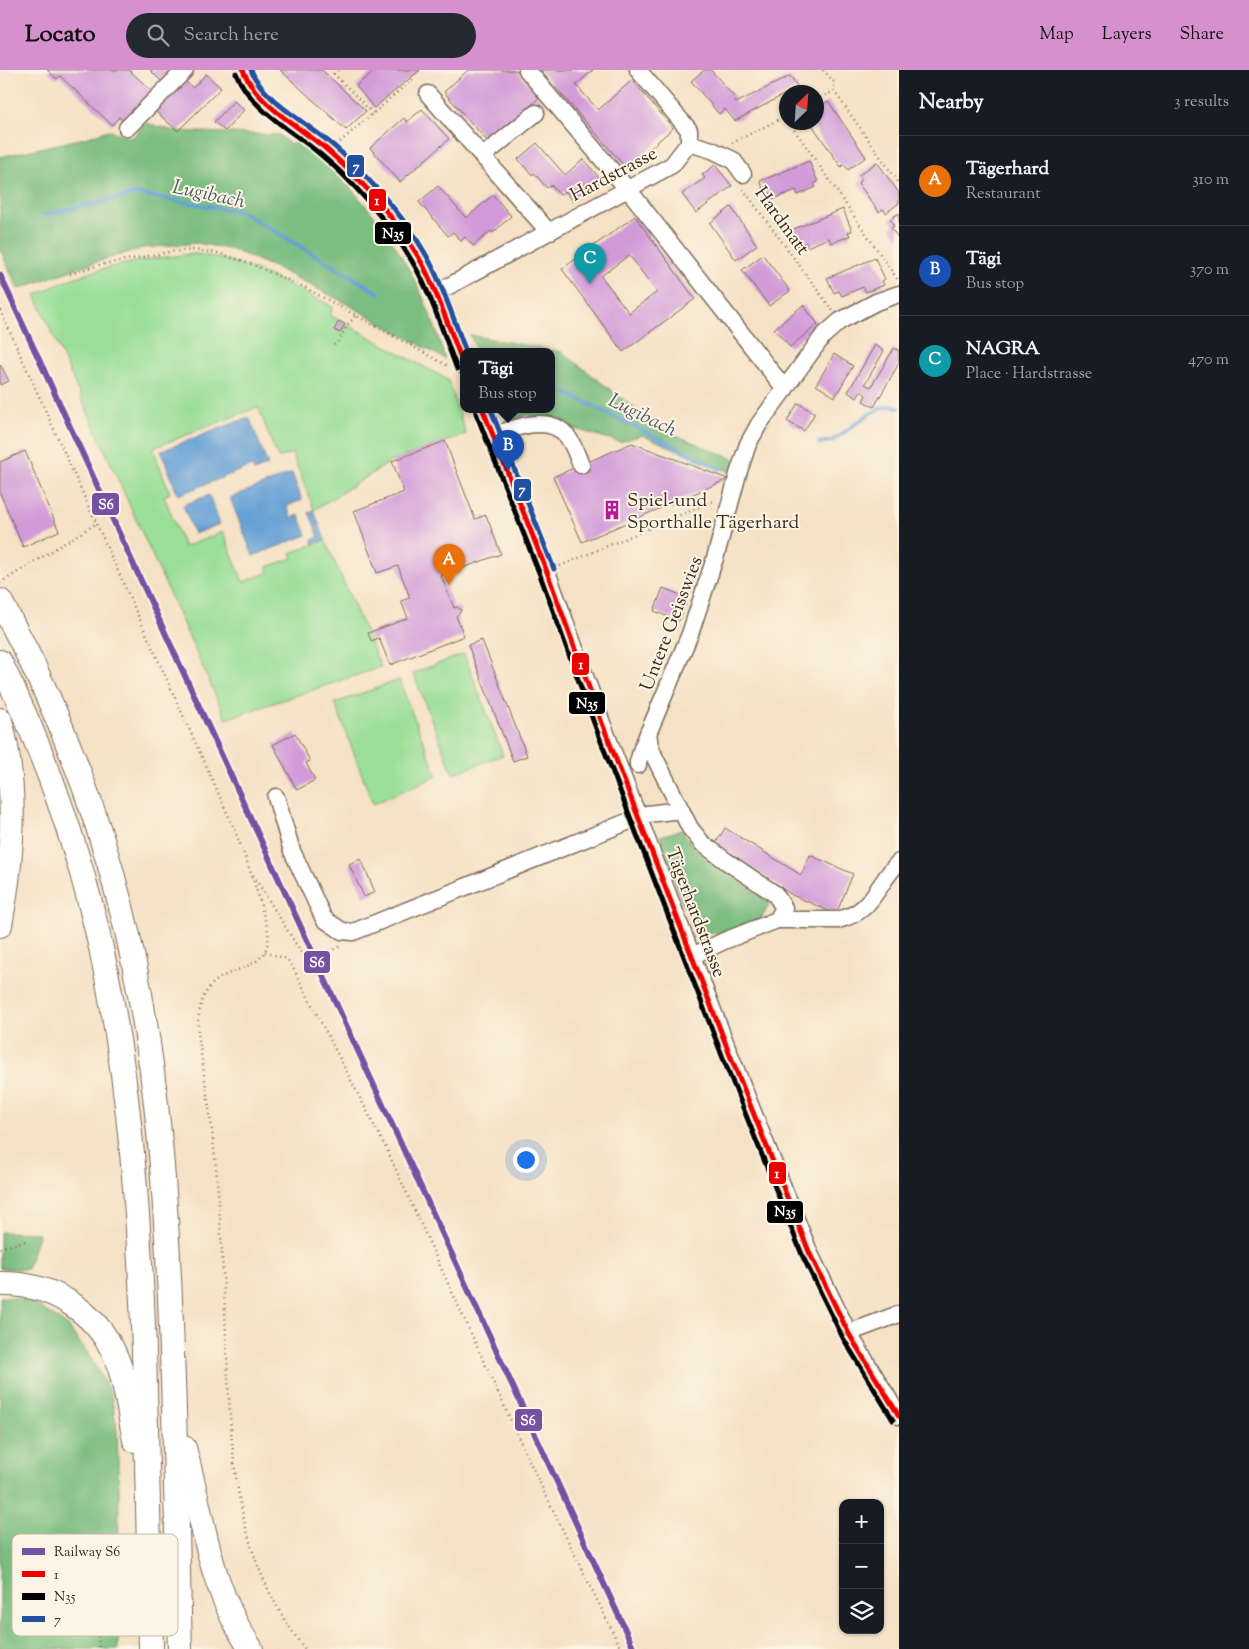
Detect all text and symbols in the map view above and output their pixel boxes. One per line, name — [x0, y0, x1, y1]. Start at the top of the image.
search box — [126, 13, 476, 58]
text: Locato — [25, 18, 96, 52]
icon: search — [144, 21, 172, 49]
text: Search here — [184, 22, 279, 49]
text: Map — [1039, 22, 1074, 48]
text: Layers — [1102, 22, 1152, 48]
text: Share — [1180, 22, 1224, 48]
north arrow — [779, 85, 824, 130]
text: Nearby — [919, 88, 984, 118]
text: 3 results — [1174, 91, 1229, 114]
street label: Hardstrasse — [566, 141, 663, 209]
line badge: 7 — [346, 154, 365, 178]
text: Tägerhard — [966, 156, 1049, 183]
text: 7 — [352, 158, 360, 178]
text: A — [929, 169, 942, 192]
text: 310 m — [1192, 169, 1229, 192]
water label: Lugibach — [170, 174, 248, 217]
street label: Hardmatt — [747, 182, 815, 262]
text: Restaurant — [966, 183, 1041, 206]
line badge: 1 — [368, 188, 387, 212]
text: 1 — [375, 192, 380, 212]
line badge: N35 — [374, 221, 412, 245]
text: N35 — [382, 225, 404, 245]
pin: C — [574, 243, 606, 284]
text: Tägi — [966, 246, 1001, 273]
text: B — [930, 259, 940, 282]
text: 370 m — [1190, 259, 1229, 282]
text: Bus stop — [966, 273, 1024, 296]
text: NAGRA — [966, 336, 1040, 363]
popup — [460, 348, 555, 413]
text: C — [929, 349, 941, 372]
text: 470 m — [1188, 349, 1229, 372]
text: Tägi — [478, 356, 514, 383]
text: Place · Hardstrasse — [966, 363, 1092, 386]
text: Bus stop — [478, 383, 537, 406]
water label: Lugibach — [603, 387, 682, 446]
pin: B — [492, 430, 524, 471]
line badge: 7 — [513, 478, 532, 502]
text: 7 — [518, 481, 526, 501]
place label: Spiel-und Sporthalle Tägerhard — [627, 488, 800, 537]
line badge: S6 — [91, 492, 120, 516]
text: S6 — [98, 496, 114, 516]
building icon: Spiel-und Sporthalle Tägerhard — [601, 499, 623, 521]
pin: A — [433, 544, 465, 585]
street label: Untere Geisswies — [634, 553, 710, 695]
line badge: 1 — [571, 652, 590, 676]
text: 1 — [579, 656, 584, 676]
line badge: N35 — [568, 691, 606, 715]
text: N35 — [576, 695, 598, 715]
street label: Tägerhardstrasse — [658, 844, 732, 982]
line badge: S6 — [303, 950, 331, 974]
text: S6 — [309, 954, 325, 974]
your location — [513, 1147, 539, 1173]
line badge: 1 — [768, 1161, 787, 1185]
text: 1 — [775, 1165, 780, 1185]
line badge: N35 — [766, 1200, 804, 1224]
text: N35 — [774, 1203, 796, 1223]
line badge: S6 — [514, 1408, 543, 1432]
text: S6 — [520, 1412, 536, 1432]
map controls — [839, 1499, 884, 1634]
button: + — [839, 1499, 884, 1544]
legend — [12, 1534, 178, 1636]
text: Railway S6 — [54, 1543, 120, 1563]
button: − — [839, 1544, 884, 1589]
text: 1 — [54, 1566, 59, 1586]
text: N35 — [54, 1588, 76, 1608]
button: layers — [839, 1589, 884, 1634]
text: 7 — [54, 1611, 61, 1631]

